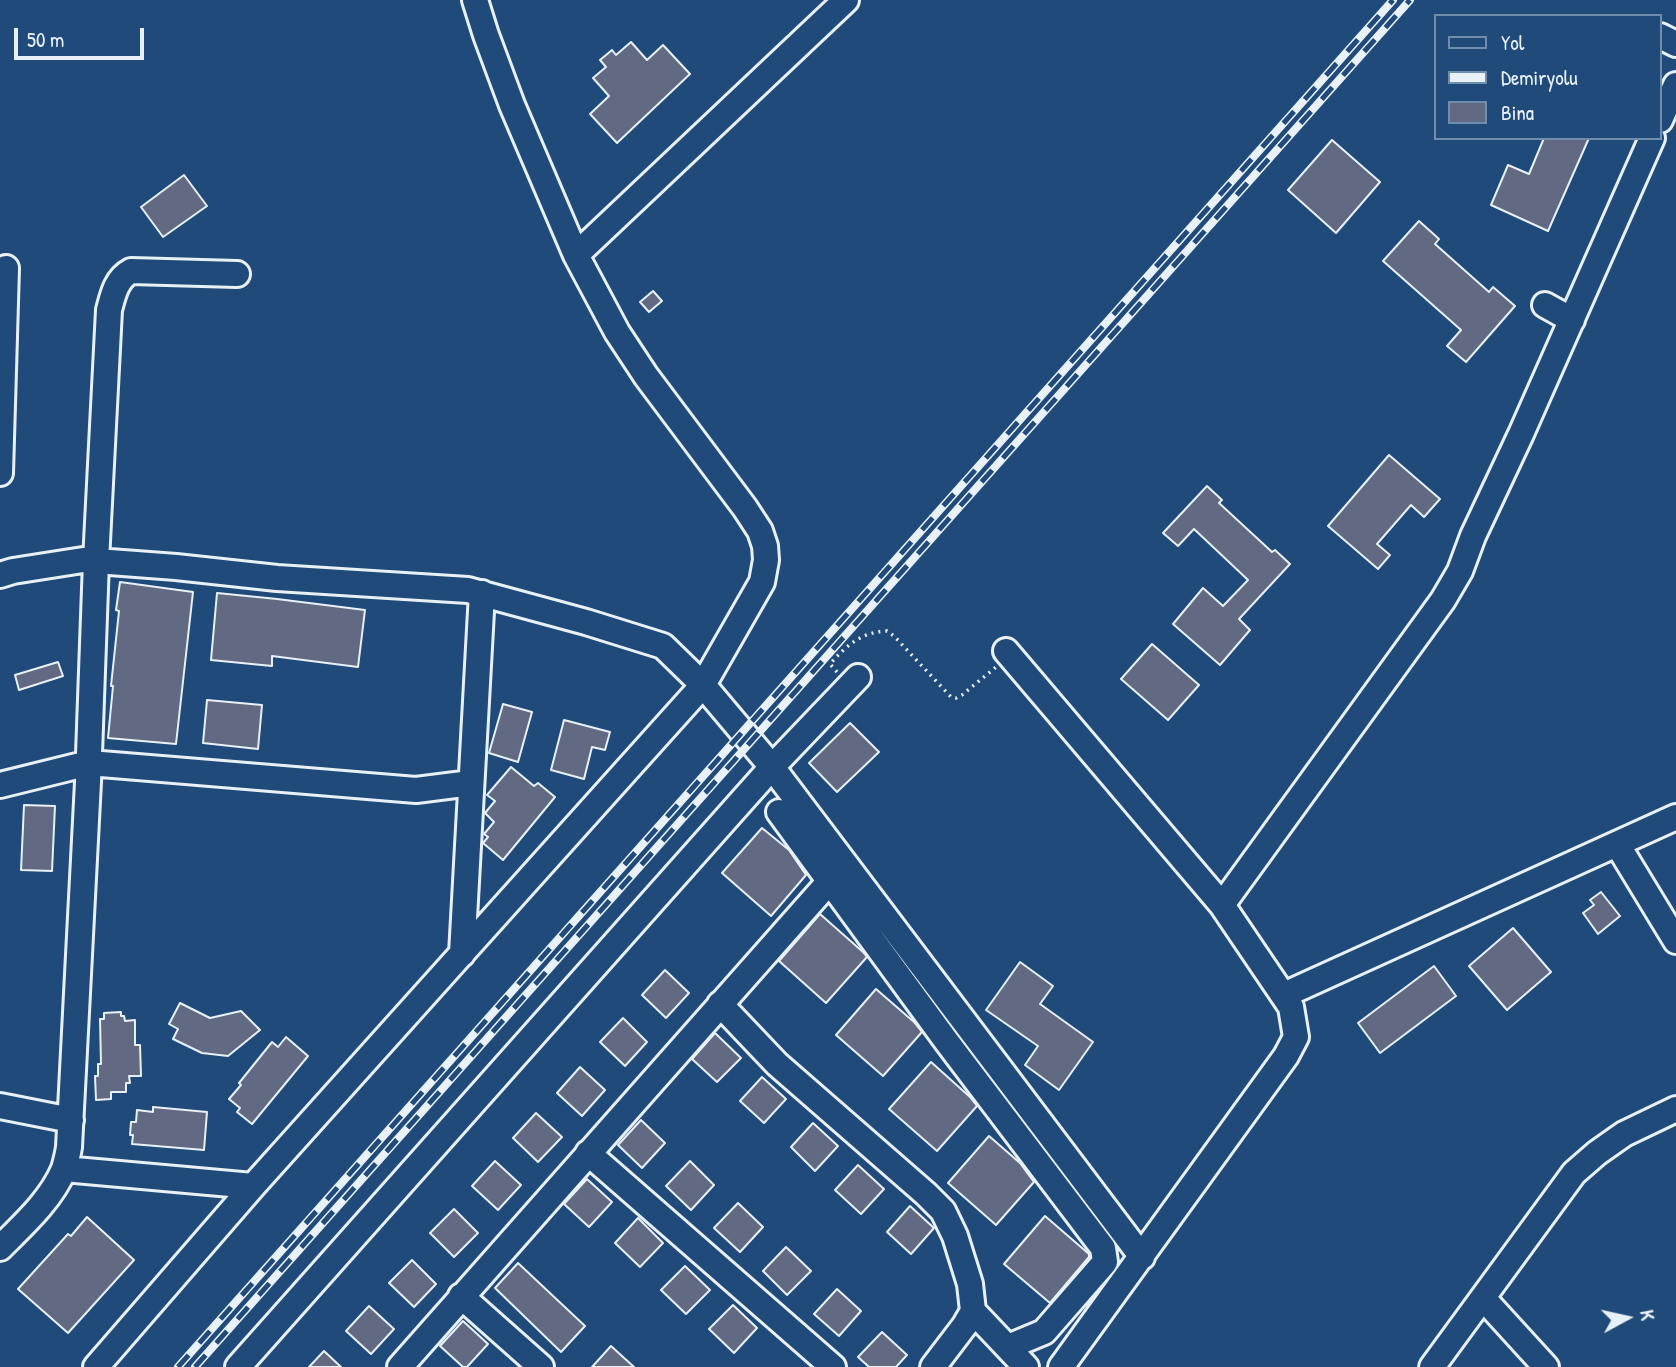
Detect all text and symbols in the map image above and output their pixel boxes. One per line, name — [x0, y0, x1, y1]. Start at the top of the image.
scale bar — [18, 14, 147, 58]
legend — [1434, 14, 1662, 140]
text: 50 m — [27, 25, 64, 54]
text: Yol — [1501, 28, 1524, 57]
text: Demiryolu — [1501, 63, 1578, 92]
text: Bina — [1501, 98, 1534, 127]
north arrow — [1592, 1283, 1662, 1353]
text: K — [1634, 1308, 1661, 1322]

